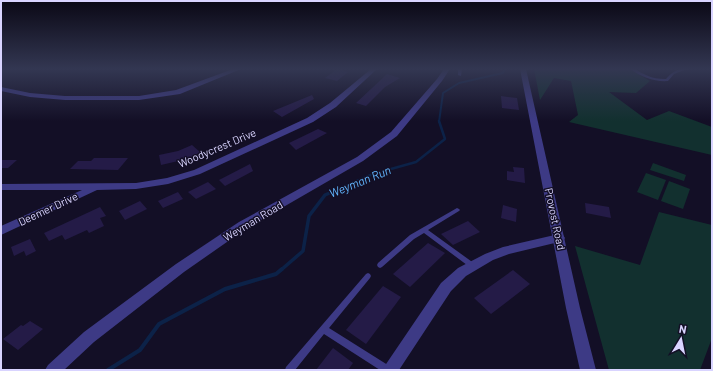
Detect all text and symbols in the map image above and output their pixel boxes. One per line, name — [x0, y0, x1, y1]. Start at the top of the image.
street label: Woodycrest Drive — [176, 125, 258, 170]
water label: Weyman Run — [327, 162, 393, 200]
street label: Provost Road — [543, 187, 568, 251]
street label: Deemer Drive — [16, 189, 80, 228]
street label: Weyman Road — [221, 198, 285, 243]
north arrow — [661, 319, 701, 359]
text: N — [678, 322, 688, 336]

